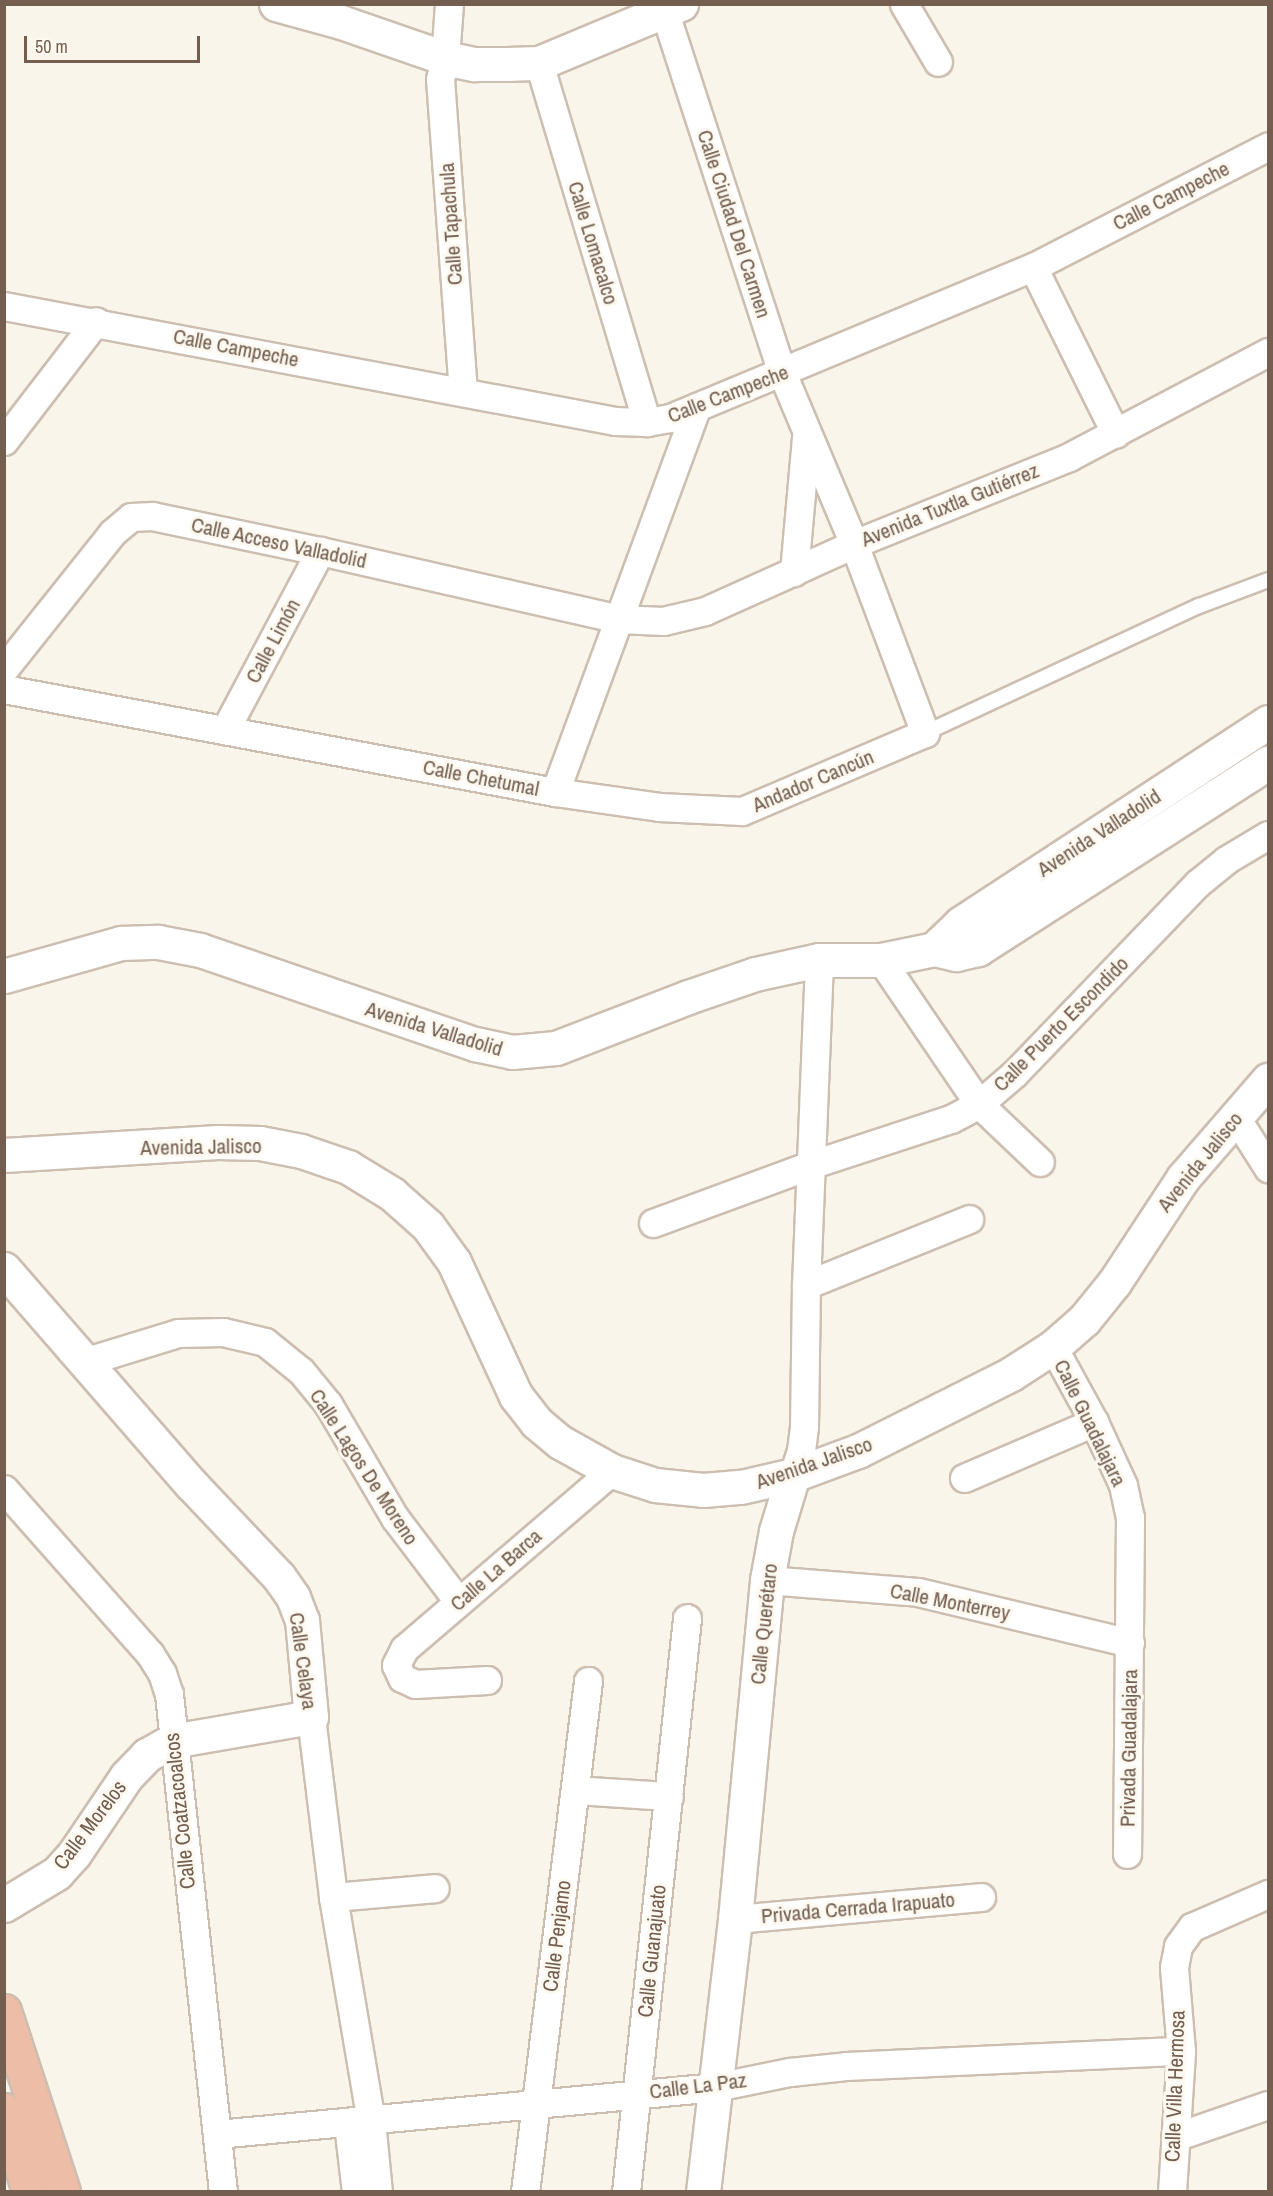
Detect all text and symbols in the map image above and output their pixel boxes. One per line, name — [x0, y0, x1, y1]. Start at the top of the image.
scale bar — [27, 24, 202, 62]
text: 50 m — [35, 34, 68, 59]
street label: Calle Ciudad Del Carmen — [692, 127, 776, 321]
street label: Calle Campeche — [1109, 156, 1233, 236]
street label: Calle Tapachula — [434, 162, 468, 286]
street label: Calle Lomacalco — [562, 178, 624, 308]
street label: Calle Campeche — [171, 323, 301, 373]
street label: Calle Campeche — [664, 359, 792, 429]
street label: Avenida Tuxtla Gutiérrez — [857, 458, 1043, 552]
street label: Calle Acceso Valladolid — [189, 512, 369, 574]
street label: Calle Limón — [240, 595, 306, 687]
street label: Andador Cancún — [749, 744, 877, 818]
street label: Calle Chetumal — [421, 754, 541, 802]
street label: Avenida Valladolid — [1033, 784, 1165, 882]
street label: Calle Puerto Escondido — [988, 951, 1134, 1097]
street label: Avenida Valladolid — [362, 996, 506, 1062]
street label: Avenida Jalisco — [1152, 1107, 1248, 1217]
street label: Avenida Jalisco — [140, 1133, 262, 1161]
street label: Calle Guadalajara — [1048, 1356, 1132, 1490]
street label: Calle Lagos De Moreno — [304, 1384, 424, 1550]
street label: Avenida Jalisco — [753, 1431, 875, 1495]
street label: Calle La Barca — [445, 1523, 547, 1617]
street label: Calle Querétaro — [745, 1562, 783, 1686]
street label: Calle Monterrey — [888, 1578, 1012, 1626]
street label: Calle Celaya — [284, 1611, 322, 1711]
street label: Privada Guadalajara — [1115, 1669, 1143, 1827]
street label: Calle Coatzacoalcos — [159, 1732, 201, 1890]
street label: Calle Morelos — [48, 1775, 132, 1875]
street label: Calle Penjamo — [538, 1879, 576, 1993]
street label: Calle Guanajuato — [633, 1884, 671, 2018]
street label: Privada Cerrada Irapuato — [760, 1887, 956, 1929]
street label: Calle Villa Hermosa — [1160, 2010, 1190, 2162]
street label: Calle La Paz — [648, 2068, 748, 2104]

